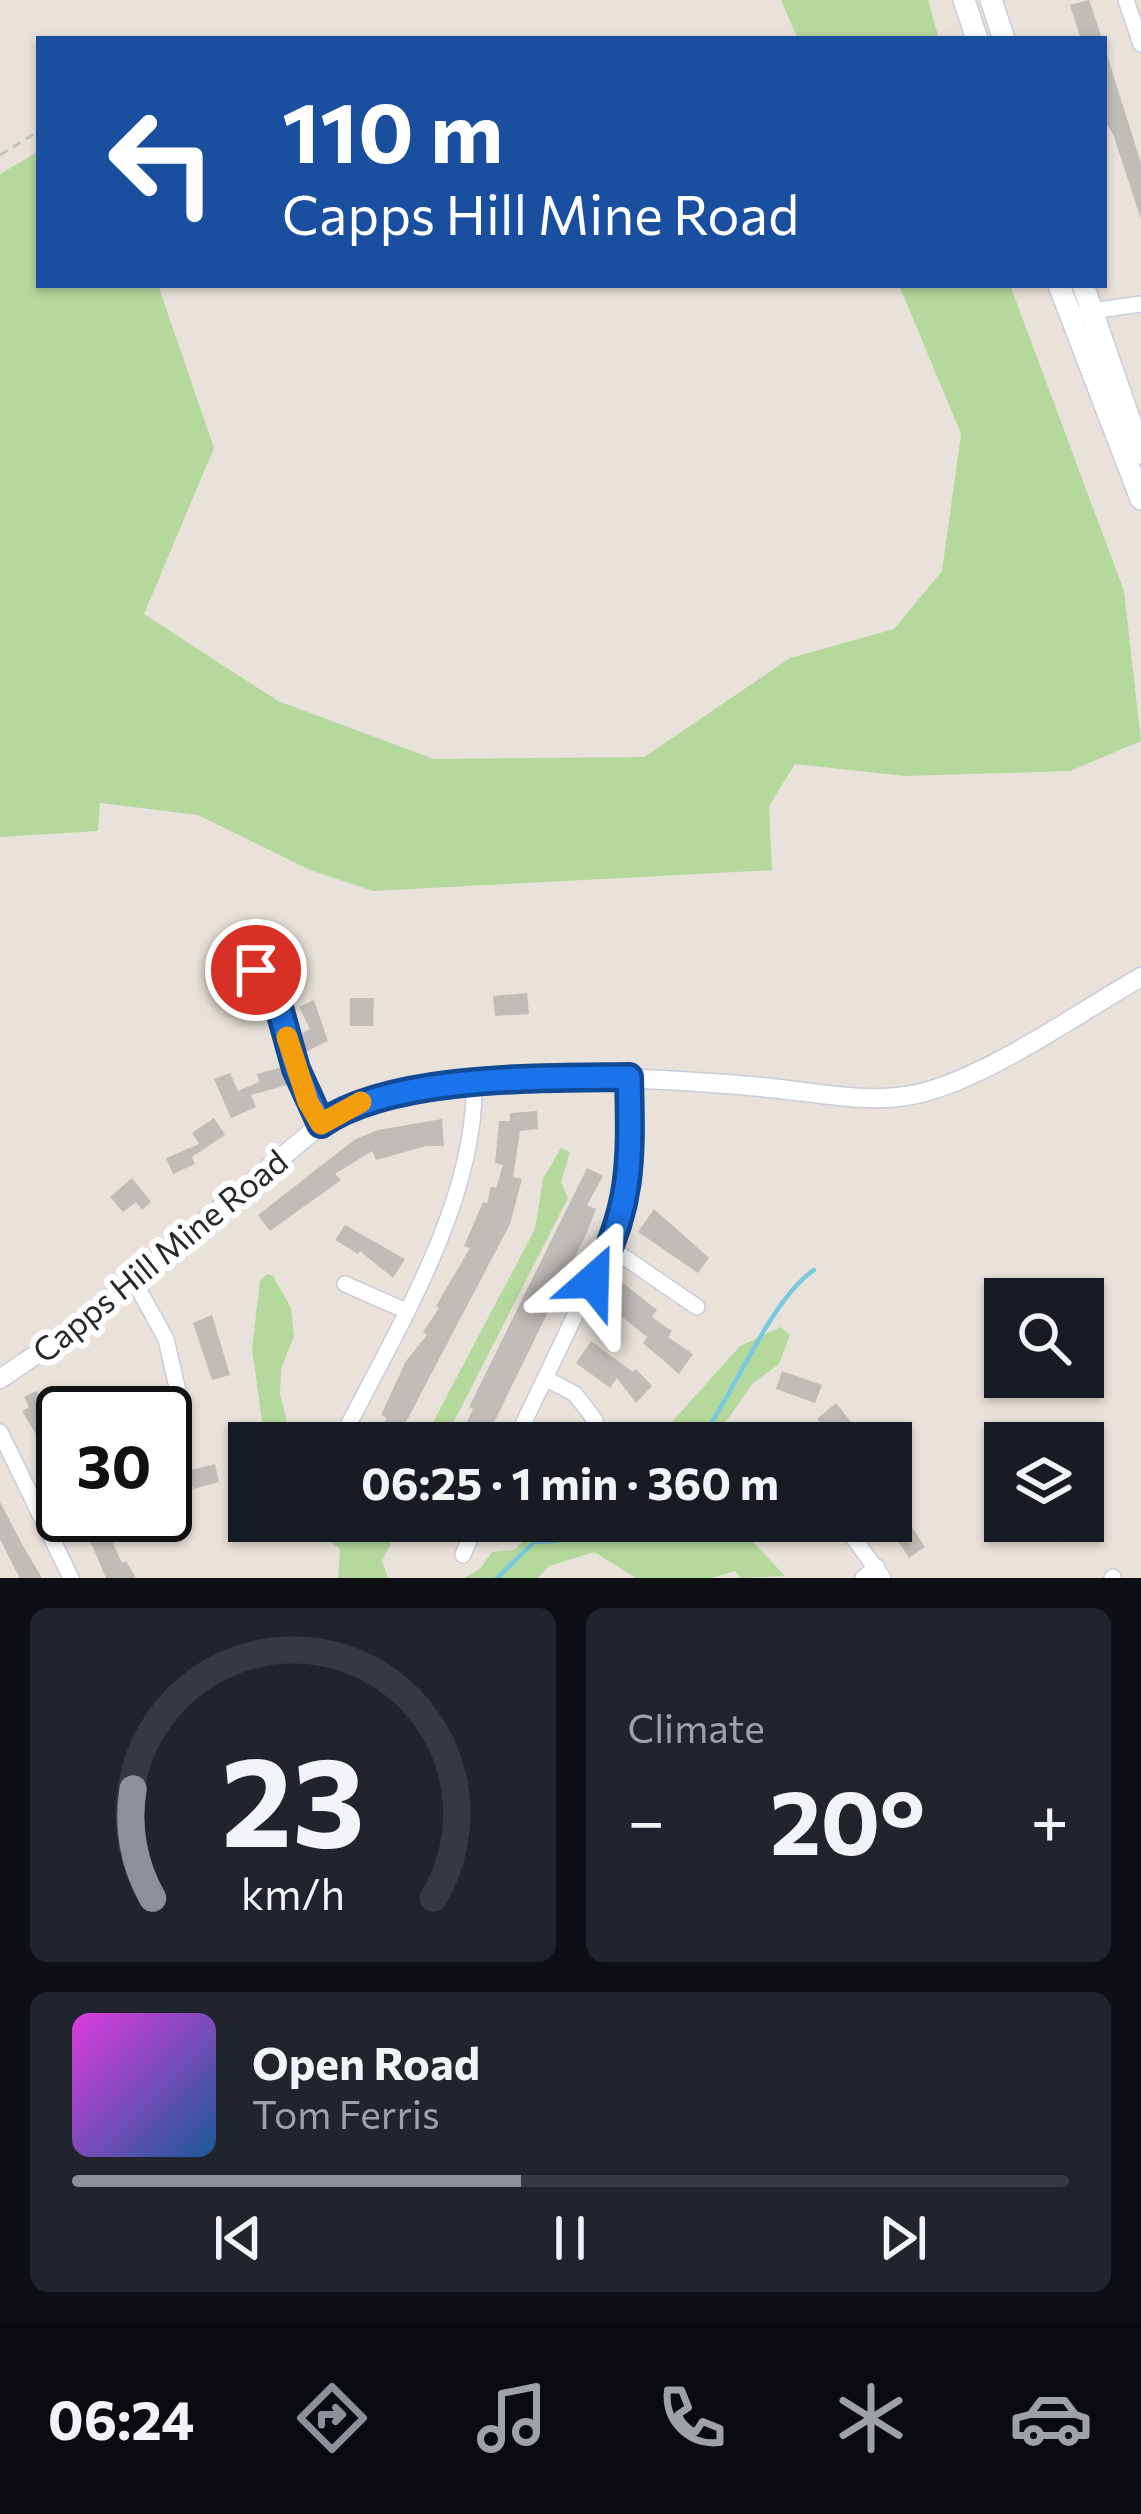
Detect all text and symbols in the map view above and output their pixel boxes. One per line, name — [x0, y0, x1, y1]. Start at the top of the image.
text: 110 m — [282, 78, 503, 180]
icon: left — [84, 84, 240, 240]
text: Capps Hill Mine Road — [282, 180, 799, 246]
pin — [205, 919, 307, 1021]
icon: arrive — [223, 937, 289, 1003]
street label: Capps Hill Mine Road — [23, 1140, 295, 1370]
position arrow — [530, 1218, 656, 1344]
map controls — [984, 1278, 1104, 1542]
button: search — [984, 1278, 1104, 1398]
speed limit sign: 30 — [36, 1386, 192, 1542]
button: layers — [984, 1422, 1104, 1542]
text: 06:25 · 1 min · 360 m — [361, 1454, 779, 1509]
text: Climate — [628, 1703, 765, 1751]
text: 23 — [221, 1720, 365, 1873]
text: 20° — [770, 1763, 925, 1874]
text: − — [628, 1778, 665, 1859]
text: + — [1030, 1778, 1069, 1859]
text: km/h — [241, 1866, 345, 1919]
text: Open Road — [252, 2034, 480, 2089]
text: Tom Ferris — [252, 2089, 440, 2137]
icon: previous — [205, 2205, 271, 2271]
icon: pause — [537, 2205, 603, 2271]
icon: next — [870, 2205, 936, 2271]
icon: directions — [290, 2376, 374, 2460]
icon: music — [470, 2376, 554, 2460]
icon: phone — [650, 2376, 734, 2460]
icon: climate — [829, 2376, 913, 2460]
icon: car — [1009, 2376, 1093, 2460]
text: 06:24 — [48, 2385, 194, 2451]

